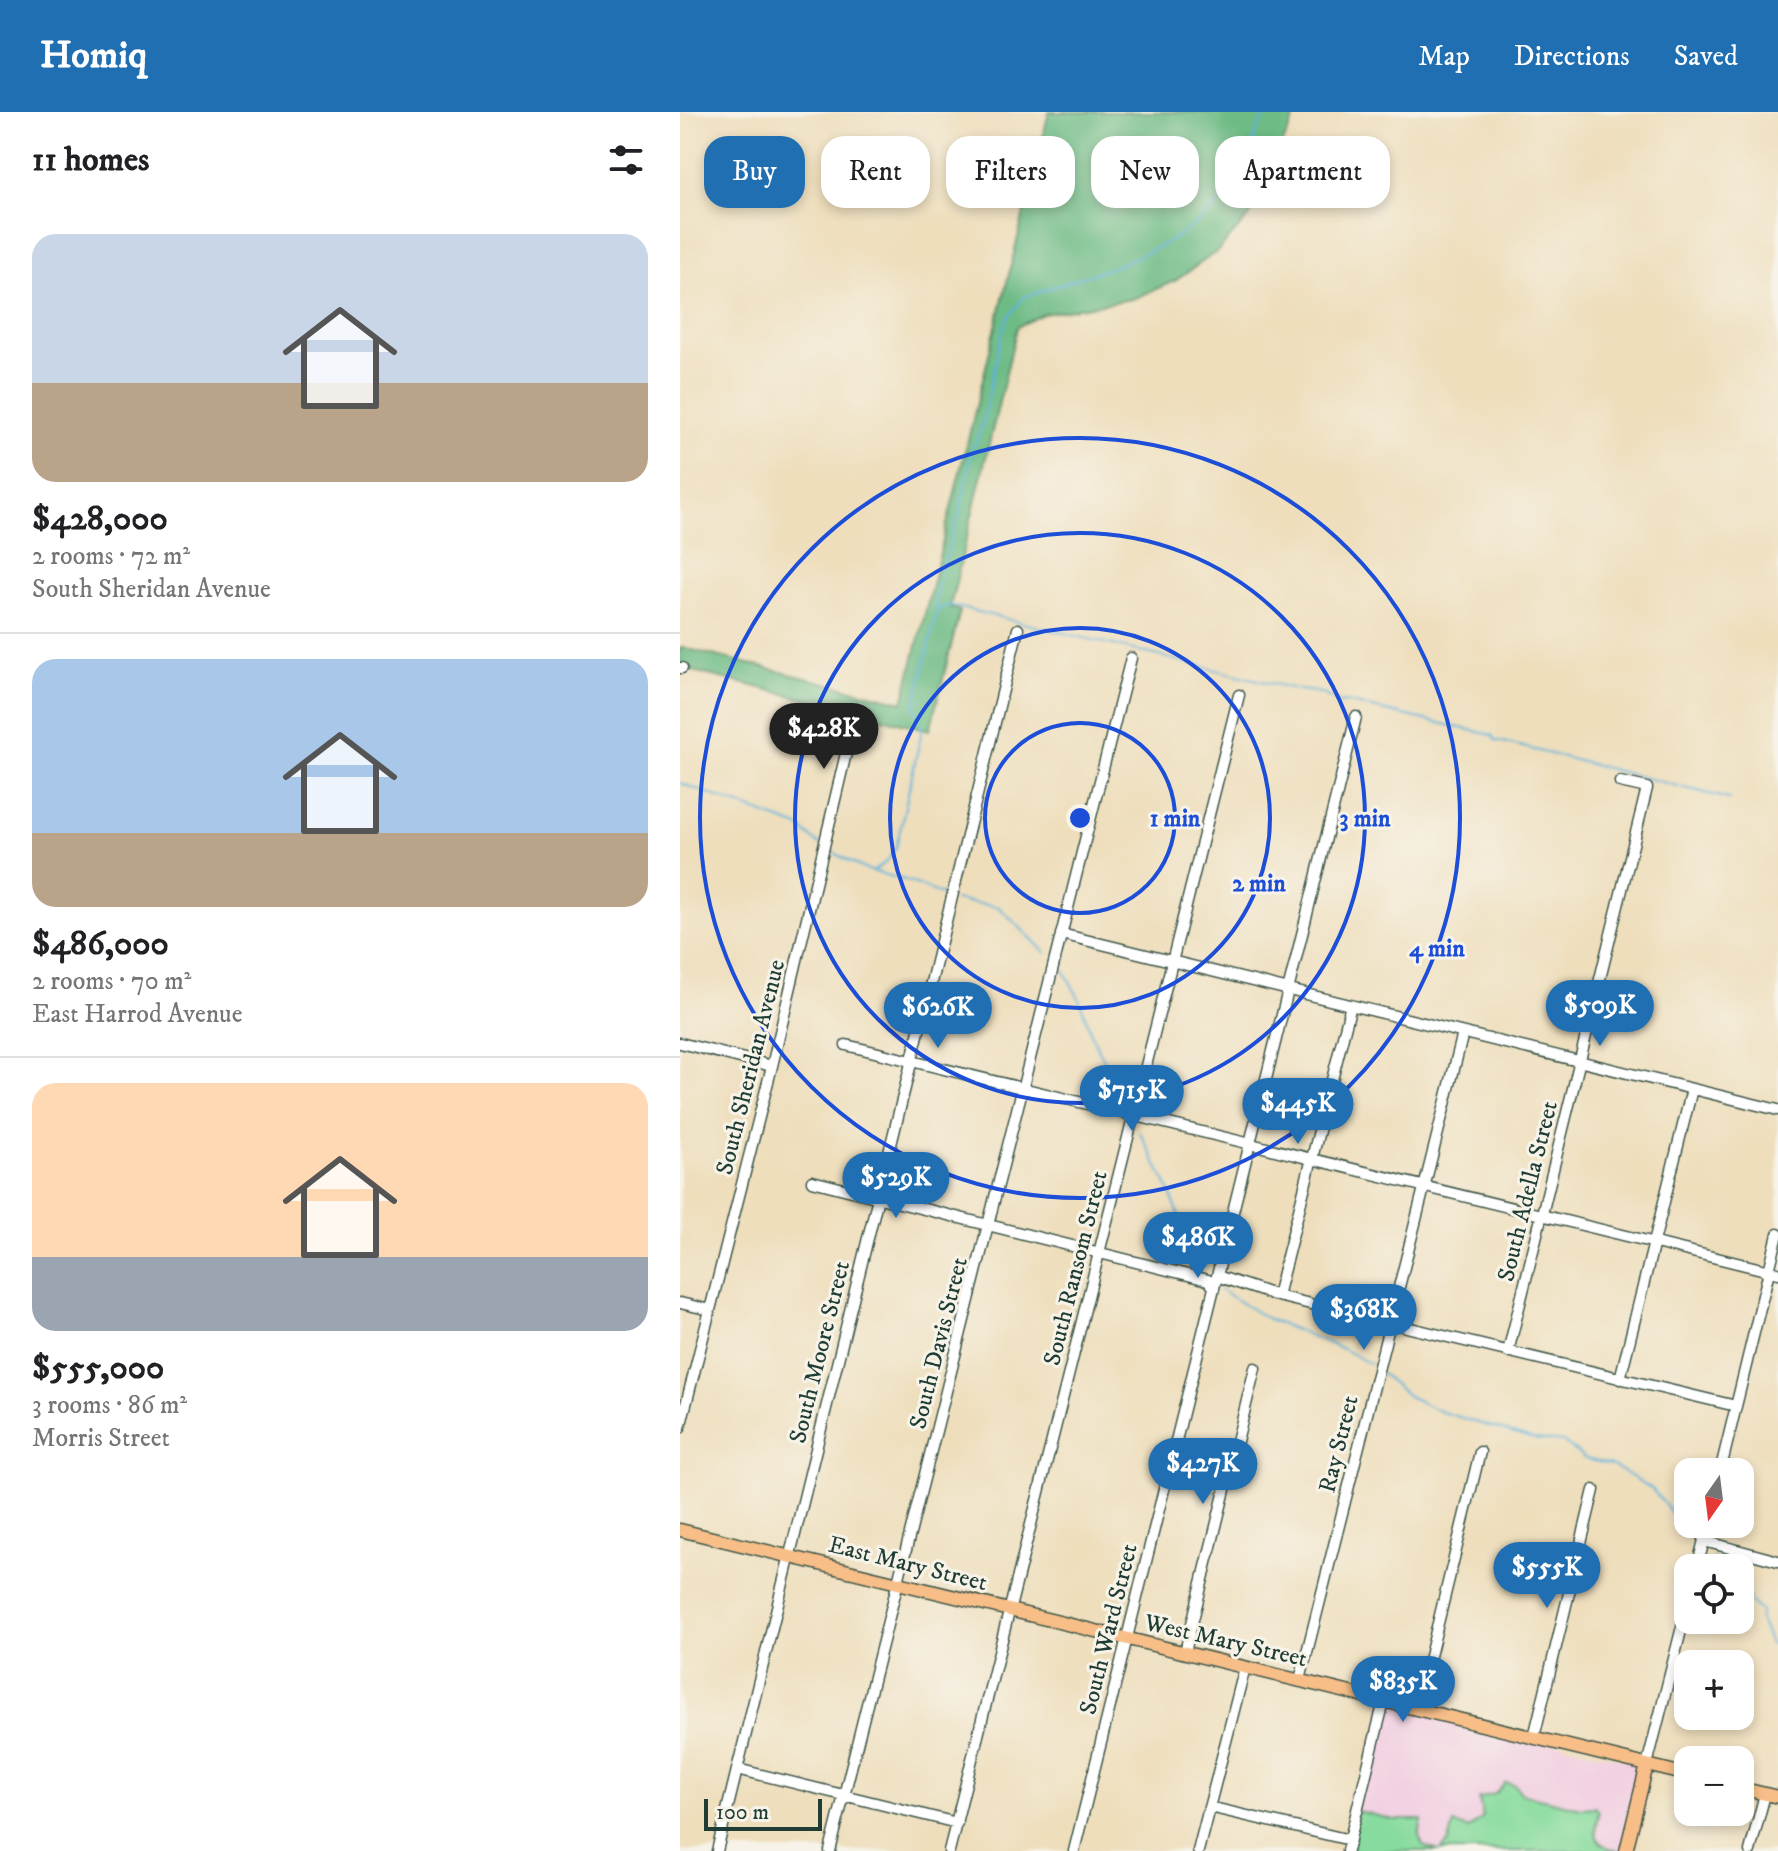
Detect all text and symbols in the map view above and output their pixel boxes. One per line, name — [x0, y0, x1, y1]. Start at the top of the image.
text: Homiq — [40, 32, 147, 80]
text: Map — [1418, 39, 1470, 74]
text: Directions — [1514, 39, 1630, 74]
text: Saved — [1674, 39, 1738, 74]
chip: Buy — [704, 136, 805, 208]
chip: Rent — [821, 136, 930, 208]
chip: Filters — [946, 136, 1075, 208]
chip: New — [1091, 136, 1199, 208]
chip: Apartment — [1215, 136, 1390, 208]
icon: filters — [604, 138, 648, 182]
text: 11 homes — [32, 139, 149, 181]
icon: home — [268, 286, 412, 430]
text: $428,000 — [32, 498, 168, 540]
text: 2 rooms · 72 m² — [32, 540, 190, 573]
text: South Sheridan Avenue — [32, 573, 271, 606]
pin: $428K — [768, 703, 880, 771]
icon: home — [268, 711, 412, 855]
text: $428K — [787, 712, 861, 745]
centre of rings — [1066, 804, 1094, 832]
text: 1 min — [1150, 804, 1201, 834]
text: 3 min — [1340, 804, 1391, 834]
text: 2 min — [1232, 869, 1286, 899]
text: $486,000 — [32, 923, 169, 965]
text: 4 min — [1409, 934, 1465, 964]
street label: South Sheridan Avenue — [710, 957, 792, 1178]
text: 2 rooms · 70 m² — [32, 965, 191, 998]
pin: $509K — [1544, 980, 1656, 1048]
pin: $626K — [882, 982, 994, 1050]
text: $509K — [1564, 989, 1636, 1022]
text: $626K — [902, 991, 974, 1024]
text: East Harrod Avenue — [32, 998, 242, 1031]
pin: $715K — [1076, 1065, 1188, 1133]
text: $715K — [1098, 1074, 1166, 1107]
pin: $445K — [1242, 1078, 1354, 1146]
text: $445K — [1260, 1087, 1336, 1120]
street label: South Adella Street — [1491, 1098, 1565, 1285]
icon: home — [268, 1135, 412, 1279]
pin: $529K — [840, 1152, 952, 1220]
text: $529K — [860, 1161, 932, 1194]
street label: South Ransom Street — [1037, 1167, 1115, 1369]
pin: $486K — [1142, 1212, 1254, 1280]
text: $486K — [1161, 1221, 1235, 1254]
street label: South Davis Street — [903, 1254, 975, 1432]
street label: South Moore Street — [783, 1258, 857, 1447]
pin: $368K — [1308, 1284, 1420, 1352]
text: $368K — [1330, 1293, 1398, 1326]
text: $555,000 — [32, 1347, 164, 1389]
text: 3 rooms · 86 m² — [32, 1389, 187, 1422]
street label: Ray Street — [1312, 1392, 1366, 1496]
text: Morris Street — [32, 1422, 170, 1455]
pin: $427K — [1147, 1438, 1259, 1506]
text: $427K — [1166, 1447, 1240, 1480]
north arrow — [1674, 1458, 1754, 1538]
map controls — [1674, 1458, 1754, 1826]
street label: East Mary Street — [825, 1530, 990, 1598]
street label: South Ward Street — [1073, 1541, 1145, 1718]
pin: $555K — [1491, 1542, 1603, 1610]
text: $555K — [1511, 1551, 1583, 1584]
button: locate — [1674, 1554, 1754, 1634]
street label: West Mary Street — [1141, 1607, 1310, 1674]
button: + — [1674, 1650, 1754, 1730]
pin: $835K — [1347, 1656, 1459, 1724]
text: $835K — [1369, 1665, 1437, 1698]
button: − — [1674, 1746, 1754, 1826]
scale bar — [704, 1795, 822, 1831]
text: 100 m — [716, 1799, 769, 1826]

